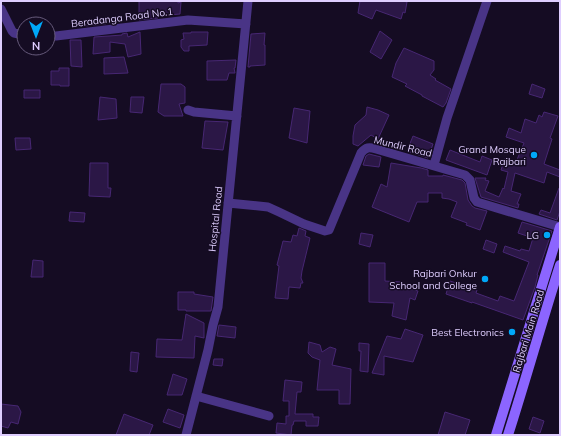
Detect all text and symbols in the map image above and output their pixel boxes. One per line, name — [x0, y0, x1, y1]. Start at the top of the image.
street label: Beradanga Road No.1 — [70, 5, 174, 30]
north arrow — [16, 16, 56, 56]
text: N — [32, 39, 40, 53]
street label: Mundir Road — [373, 133, 433, 160]
place label: Grand Mosque Rajbari — [458, 143, 526, 168]
marker: Grand Mosque Rajbari — [529, 150, 539, 160]
street label: Hospital Road — [206, 186, 225, 252]
place label: LG — [527, 229, 539, 242]
marker: LG — [542, 230, 552, 240]
place label: Rajbari Onkur School and College — [389, 267, 477, 292]
marker: Rajbari Onkur School and College — [480, 274, 490, 284]
street label: Rajbari Main Road — [510, 288, 547, 374]
place label: Best Electronics — [431, 326, 504, 339]
marker: Best Electronics — [507, 327, 517, 337]

